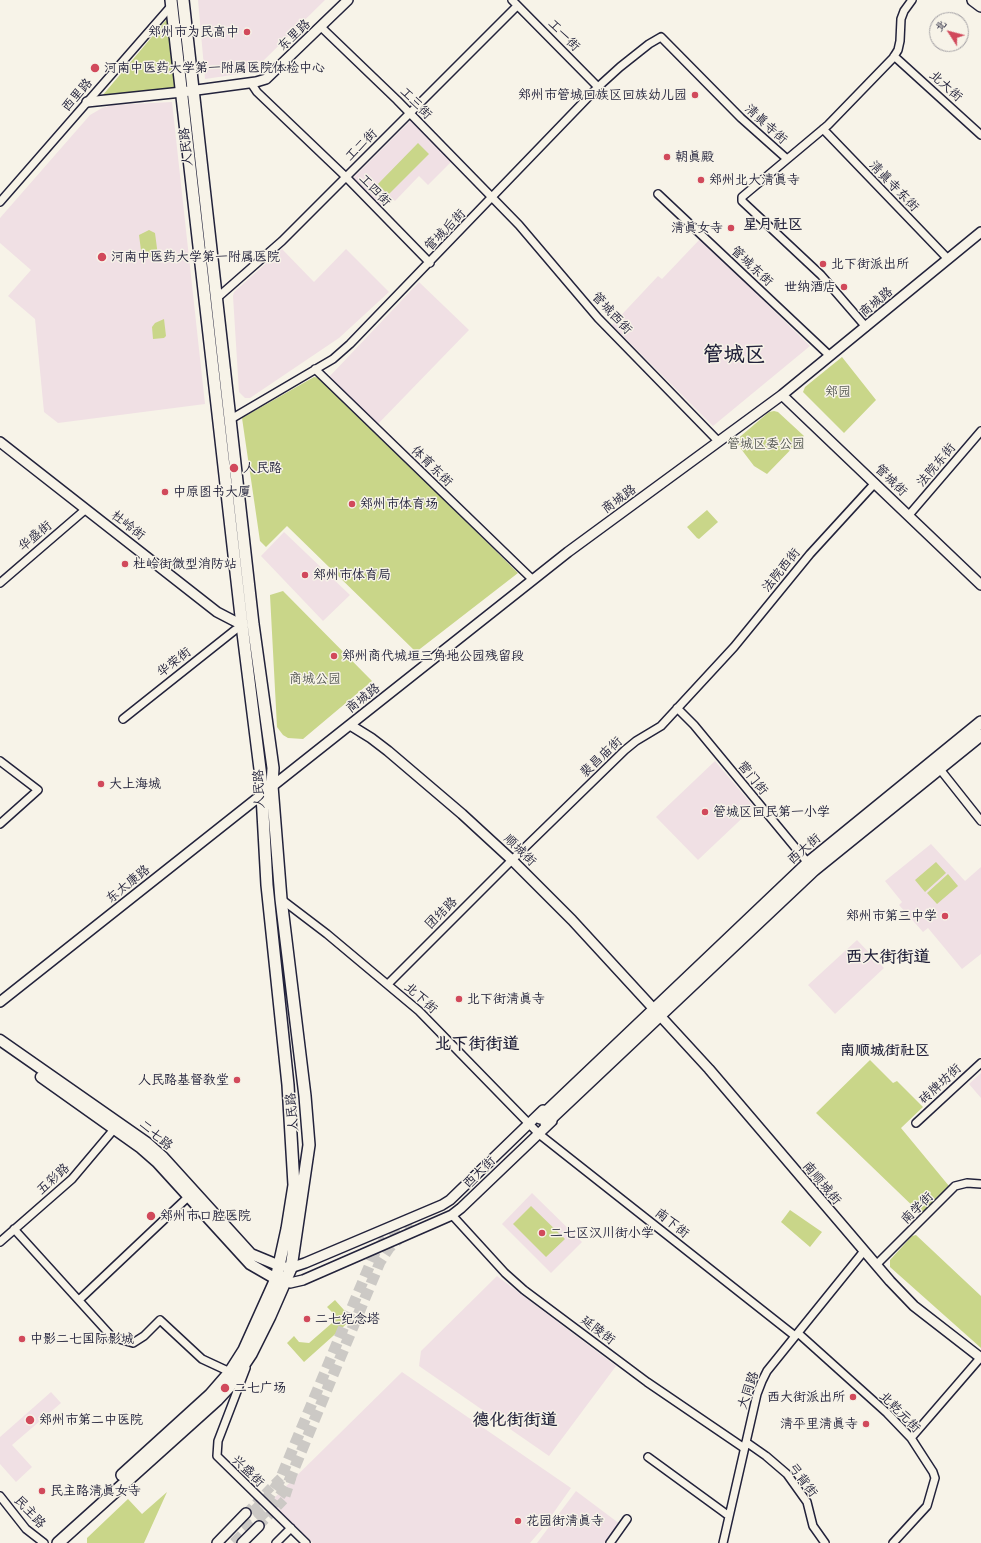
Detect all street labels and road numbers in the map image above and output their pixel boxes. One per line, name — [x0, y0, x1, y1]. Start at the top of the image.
street label: 东里路 — [274, 16, 314, 54]
street label: 工一街 — [545, 16, 583, 54]
street label: 北大街 — [926, 67, 966, 105]
street label: 西里路 — [58, 75, 96, 115]
street label: 工三街 — [397, 84, 435, 122]
street label: 清真寺街 — [741, 101, 791, 147]
street label: 工二街 — [342, 126, 380, 164]
street label: 人民路 — [176, 127, 196, 167]
street label: 清真寺东街 — [866, 157, 922, 215]
street label: 工四街 — [356, 171, 394, 209]
street label: 管城后街 — [421, 206, 469, 254]
street label: 管城东街 — [728, 243, 776, 289]
street label: 商城路 — [856, 283, 896, 321]
street label: 管城西街 — [589, 289, 635, 337]
street label: 法院东街 — [913, 440, 959, 490]
street label: 体育东街 — [408, 442, 456, 490]
street label: 管城街 — [872, 461, 910, 499]
street label: 商城路 — [599, 481, 639, 517]
street label: 杜岭街 — [108, 507, 148, 543]
street label: 华盛街 — [15, 517, 55, 555]
street label: 法院西街 — [759, 545, 803, 595]
street label: 华荣街 — [154, 644, 194, 680]
street label: 商城路 — [343, 680, 383, 716]
street label: 裴昌庙街 — [577, 734, 625, 780]
street label: 营门街 — [735, 758, 771, 798]
street label: 人民路 — [251, 769, 267, 809]
street label: 西大街 — [784, 830, 824, 868]
street label: 顺城街 — [501, 831, 539, 869]
street label: 东太康路 — [103, 862, 153, 906]
street label: 团结路 — [422, 894, 460, 932]
street label: 北下街 — [401, 979, 441, 1017]
street label: 砖牌坊街 — [916, 1061, 964, 1107]
street label: 人民路 — [283, 1092, 301, 1132]
street label: 二七路 — [136, 1116, 176, 1154]
street label: 西大街 — [460, 1153, 498, 1191]
street label: 南顺城街 — [799, 1158, 845, 1208]
street label: 五彩路 — [33, 1160, 73, 1198]
street label: 南学街 — [898, 1189, 936, 1227]
street label: 南下街 — [652, 1205, 692, 1241]
street label: 延陵街 — [578, 1312, 618, 1348]
street label: 大同路 — [734, 1369, 762, 1411]
street label: 北乾元街 — [876, 1388, 924, 1436]
street label: 兴盛街 — [229, 1452, 267, 1490]
street label: 弓背街 — [785, 1460, 821, 1500]
street label: 民主路 — [11, 1492, 49, 1532]

